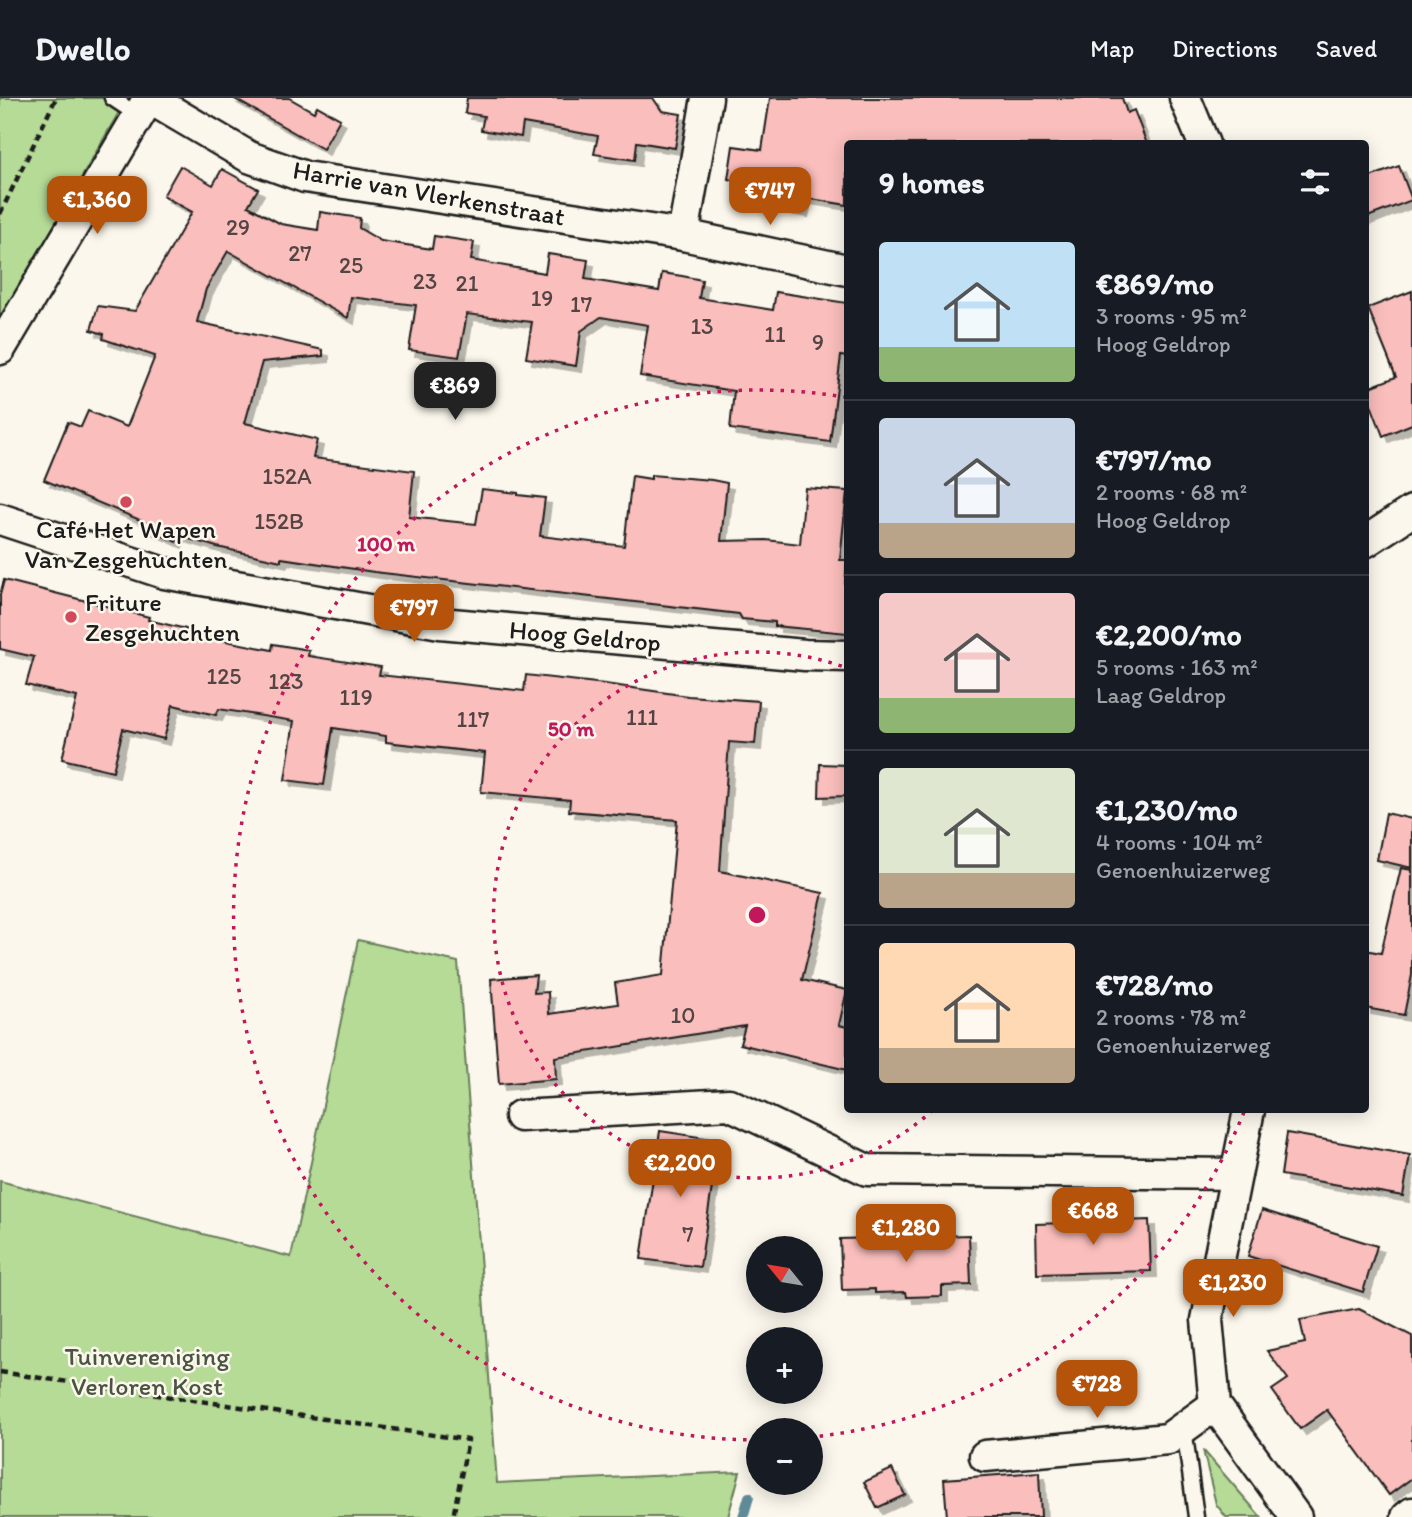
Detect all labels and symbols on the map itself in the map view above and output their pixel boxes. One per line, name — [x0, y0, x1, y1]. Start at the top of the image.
street label: Harrie van Vlerkenstraat — [291, 153, 568, 233]
pin: €747 — [729, 167, 811, 227]
pin: €1,360 — [40, 176, 154, 236]
house number: 29 — [226, 213, 250, 241]
house number: 27 — [288, 239, 312, 267]
house number: 25 — [339, 251, 363, 279]
house number: 23 — [413, 267, 437, 295]
house number: 21 — [456, 269, 479, 297]
house number: 19 — [531, 284, 553, 312]
house number: 17 — [570, 290, 592, 318]
house number: 13 — [690, 312, 714, 340]
house number: 11 — [764, 320, 786, 348]
house number: 9 — [812, 328, 824, 356]
pin: €869 — [414, 362, 496, 422]
house number: 152A — [262, 462, 312, 490]
marker: Café Het Wapen Van Zesgehuchten — [118, 494, 134, 510]
house number: 152B — [254, 507, 304, 535]
place label: Café Het Wapen Van Zesgehuchten — [25, 513, 228, 575]
text: 100 m — [357, 531, 415, 556]
pin: €797 — [373, 584, 455, 644]
place label: Friture Zesgehuchten — [85, 586, 240, 648]
marker: Friture Zesgehuchten — [63, 609, 79, 625]
street label: Hoog Geldrop — [508, 613, 662, 659]
house number: 125 — [207, 662, 241, 690]
house number: 123 — [268, 667, 304, 695]
house number: 119 — [339, 683, 373, 711]
house number: 111 — [626, 703, 658, 731]
house number: 117 — [457, 705, 489, 733]
text: 50 m — [548, 716, 595, 741]
centre of rings — [745, 903, 769, 927]
house number: 10 — [671, 1001, 695, 1029]
pin: €2,200 — [623, 1140, 737, 1199]
pin: €668 — [1052, 1188, 1134, 1247]
pin: €1,280 — [849, 1204, 963, 1264]
house number: 7 — [682, 1220, 694, 1248]
north arrow — [746, 1236, 822, 1312]
pin: €1,230 — [1176, 1260, 1290, 1319]
park label: Tuinvereniging Verloren Kost — [65, 1340, 230, 1402]
pin: €728 — [1056, 1360, 1138, 1420]

